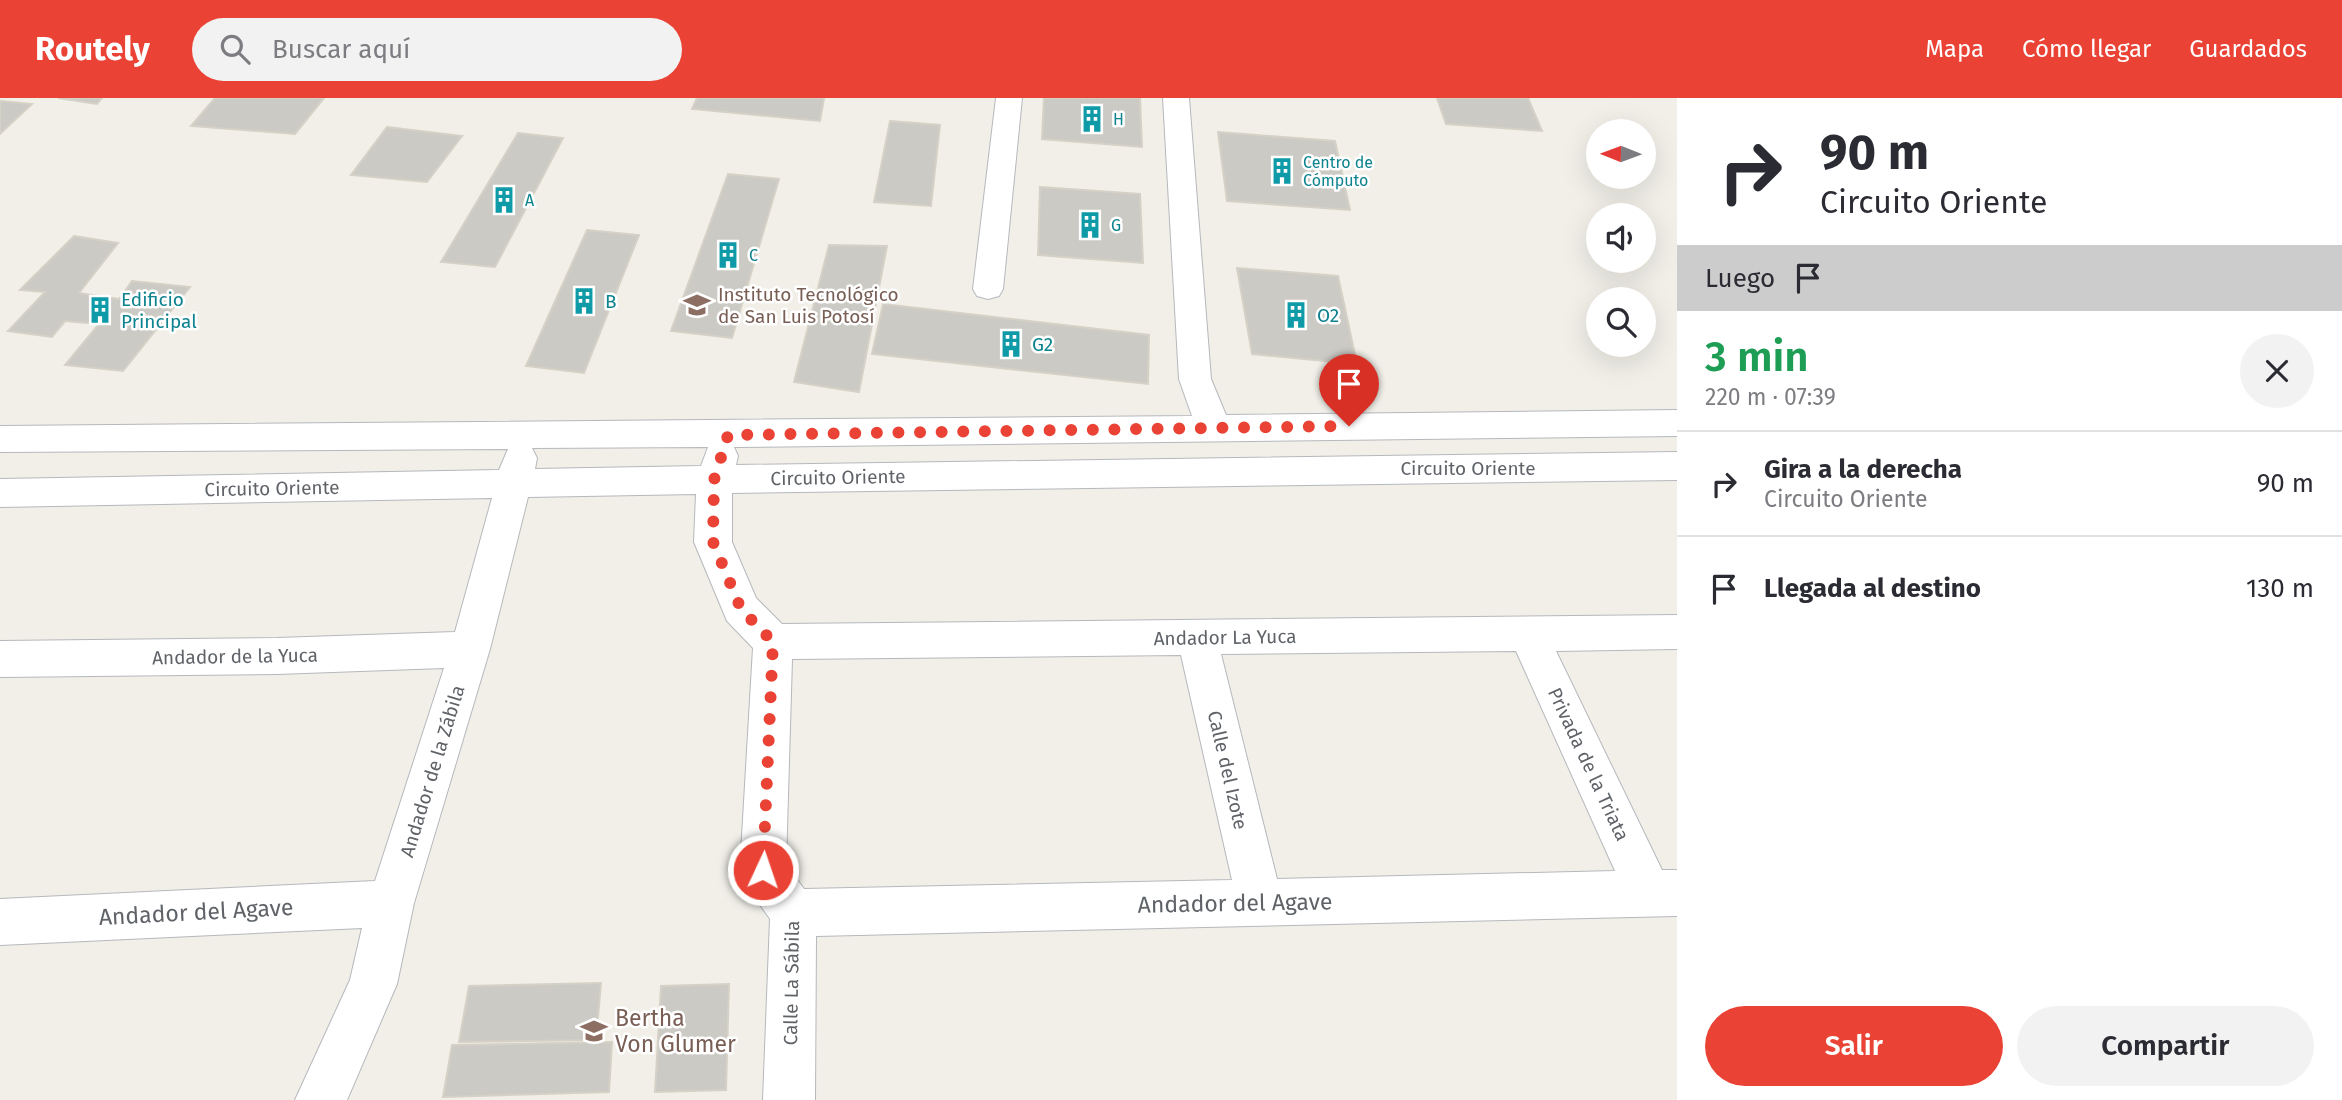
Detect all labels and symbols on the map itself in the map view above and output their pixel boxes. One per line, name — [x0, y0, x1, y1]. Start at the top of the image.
building icon: H — [1077, 104, 1107, 134]
place label: H — [1113, 110, 1124, 129]
north arrow — [1586, 119, 1656, 189]
place label: Centro de Cómputo — [1303, 153, 1373, 190]
building icon: Centro de Cómputo — [1267, 156, 1297, 186]
building icon: A — [489, 185, 519, 215]
place label: A — [525, 191, 535, 210]
building icon: G — [1075, 210, 1105, 240]
place label: G — [1111, 216, 1121, 235]
building icon: C — [713, 240, 743, 270]
place label: C — [749, 246, 758, 265]
place label: Instituto Tecnológico de San Luis Potosí — [718, 283, 899, 328]
building icon: B — [569, 286, 599, 316]
place label: Edificio Principal — [121, 288, 197, 333]
place label: B — [605, 290, 617, 313]
school or university icon: Instituto Tecnológico de San Luis Potosí — [682, 290, 712, 320]
building icon: Edificio Principal — [85, 295, 115, 325]
building icon: O2 — [1281, 300, 1311, 330]
place label: O2 — [1317, 304, 1339, 327]
building icon: G2 — [996, 329, 1026, 359]
place label: G2 — [1032, 333, 1053, 356]
pin — [1319, 354, 1379, 426]
street label: Circuito Oriente — [1400, 457, 1536, 480]
street label: Circuito Oriente — [770, 465, 906, 490]
street label: Circuito Oriente — [204, 476, 340, 501]
street label: Andador La Yuca — [1153, 625, 1297, 650]
street label: Andador de la Yuca — [152, 644, 318, 669]
street label: Andador de la Zábila — [395, 682, 470, 860]
street label: Privada de la Triata — [1543, 684, 1634, 844]
street label: Calle del Izote — [1203, 709, 1252, 832]
position arrow — [726, 833, 800, 907]
street label: Andador del Agave — [1137, 887, 1333, 919]
street label: Andador del Agave — [98, 893, 294, 931]
street label: Calle La Sábila — [779, 920, 804, 1046]
place label: Bertha Von Glumer — [615, 1004, 736, 1058]
school or university icon: Bertha Von Glumer — [579, 1016, 609, 1046]

